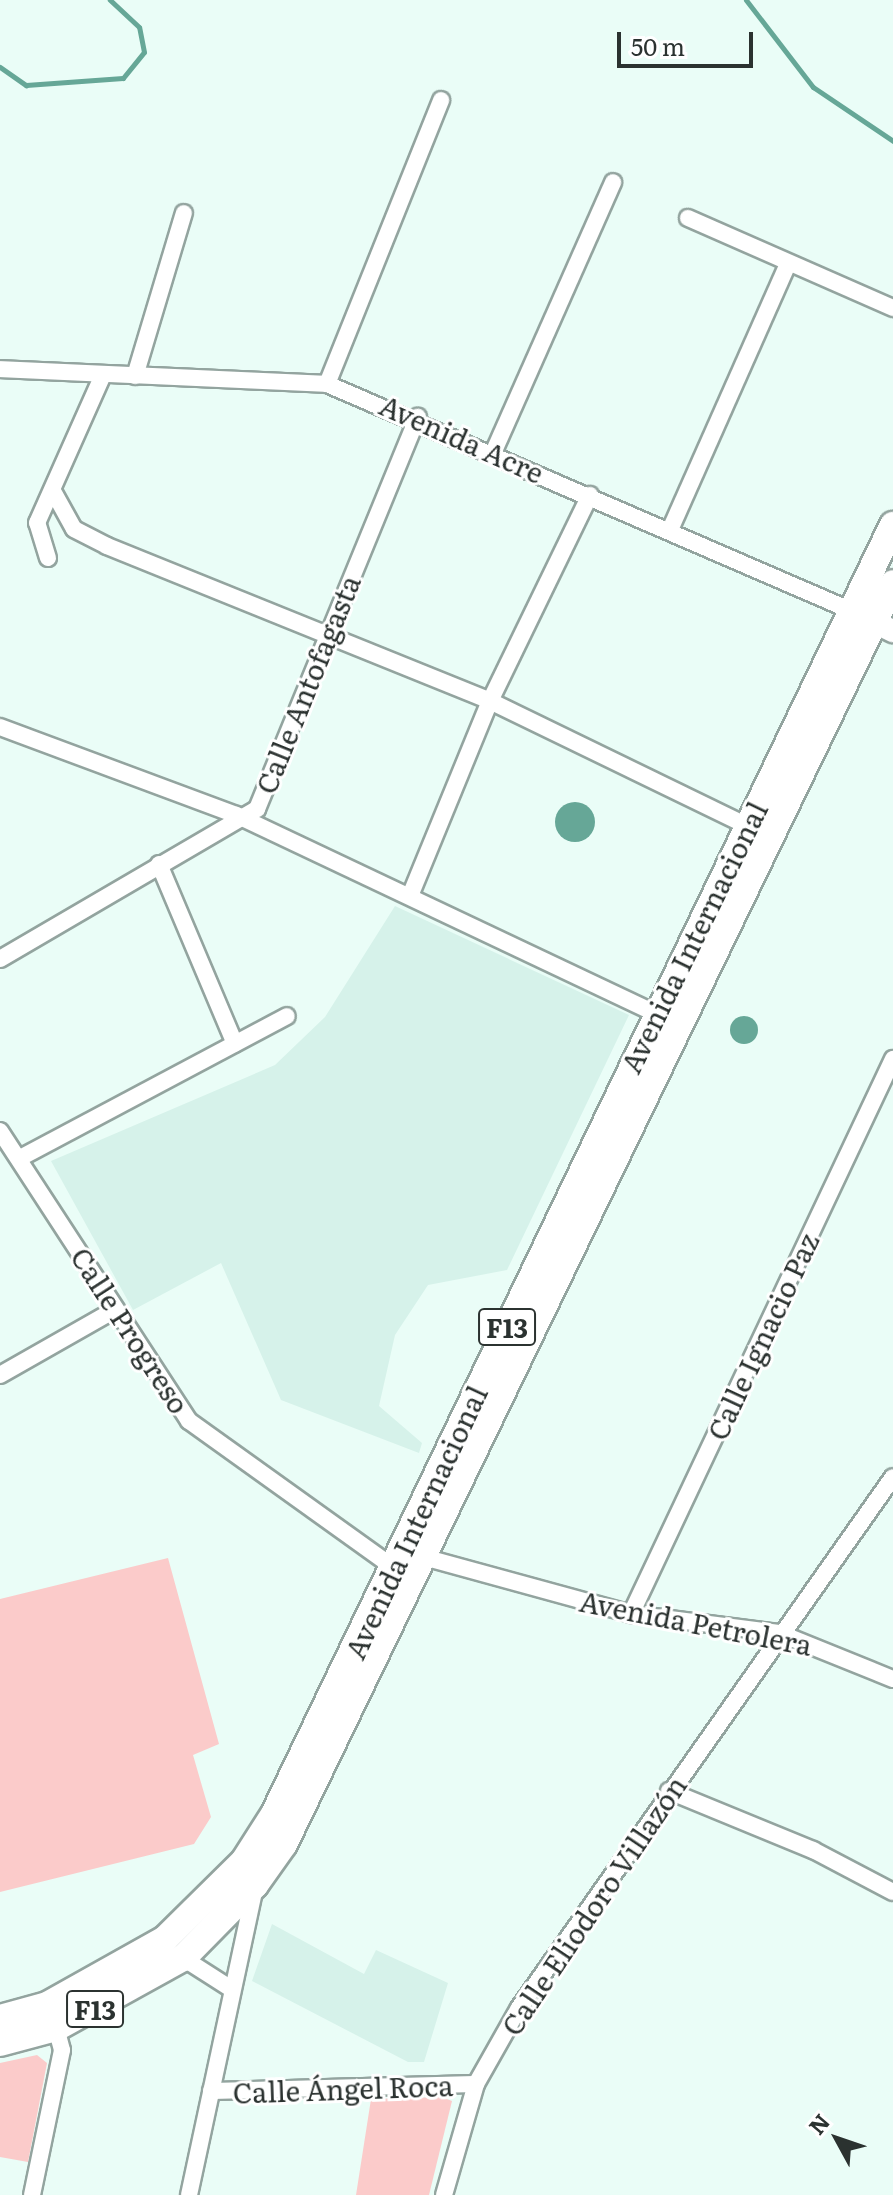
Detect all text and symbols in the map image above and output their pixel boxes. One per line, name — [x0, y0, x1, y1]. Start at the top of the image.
scale bar — [621, 16, 757, 66]
text: 50 m — [631, 28, 685, 63]
street label: Avenida Acre — [375, 387, 549, 489]
street label: Calle Antofagasta — [248, 570, 366, 798]
street label: Avenida Internacional — [613, 796, 773, 1078]
street label: Calle Ignacio Paz — [699, 1227, 825, 1445]
street label: Calle Progreso — [65, 1241, 197, 1419]
road number: F13 — [477, 1305, 537, 1349]
street label: Avenida Internacional — [337, 1380, 493, 1664]
street label: Avenida Petrolera — [577, 1583, 815, 1661]
street label: Calle Eliodoro Villazón — [494, 1769, 692, 2041]
road number: F13 — [65, 1987, 125, 2031]
street label: Calle Ángel Roca — [232, 2067, 454, 2109]
north arrow — [797, 2099, 877, 2179]
text: N — [800, 2106, 837, 2141]

